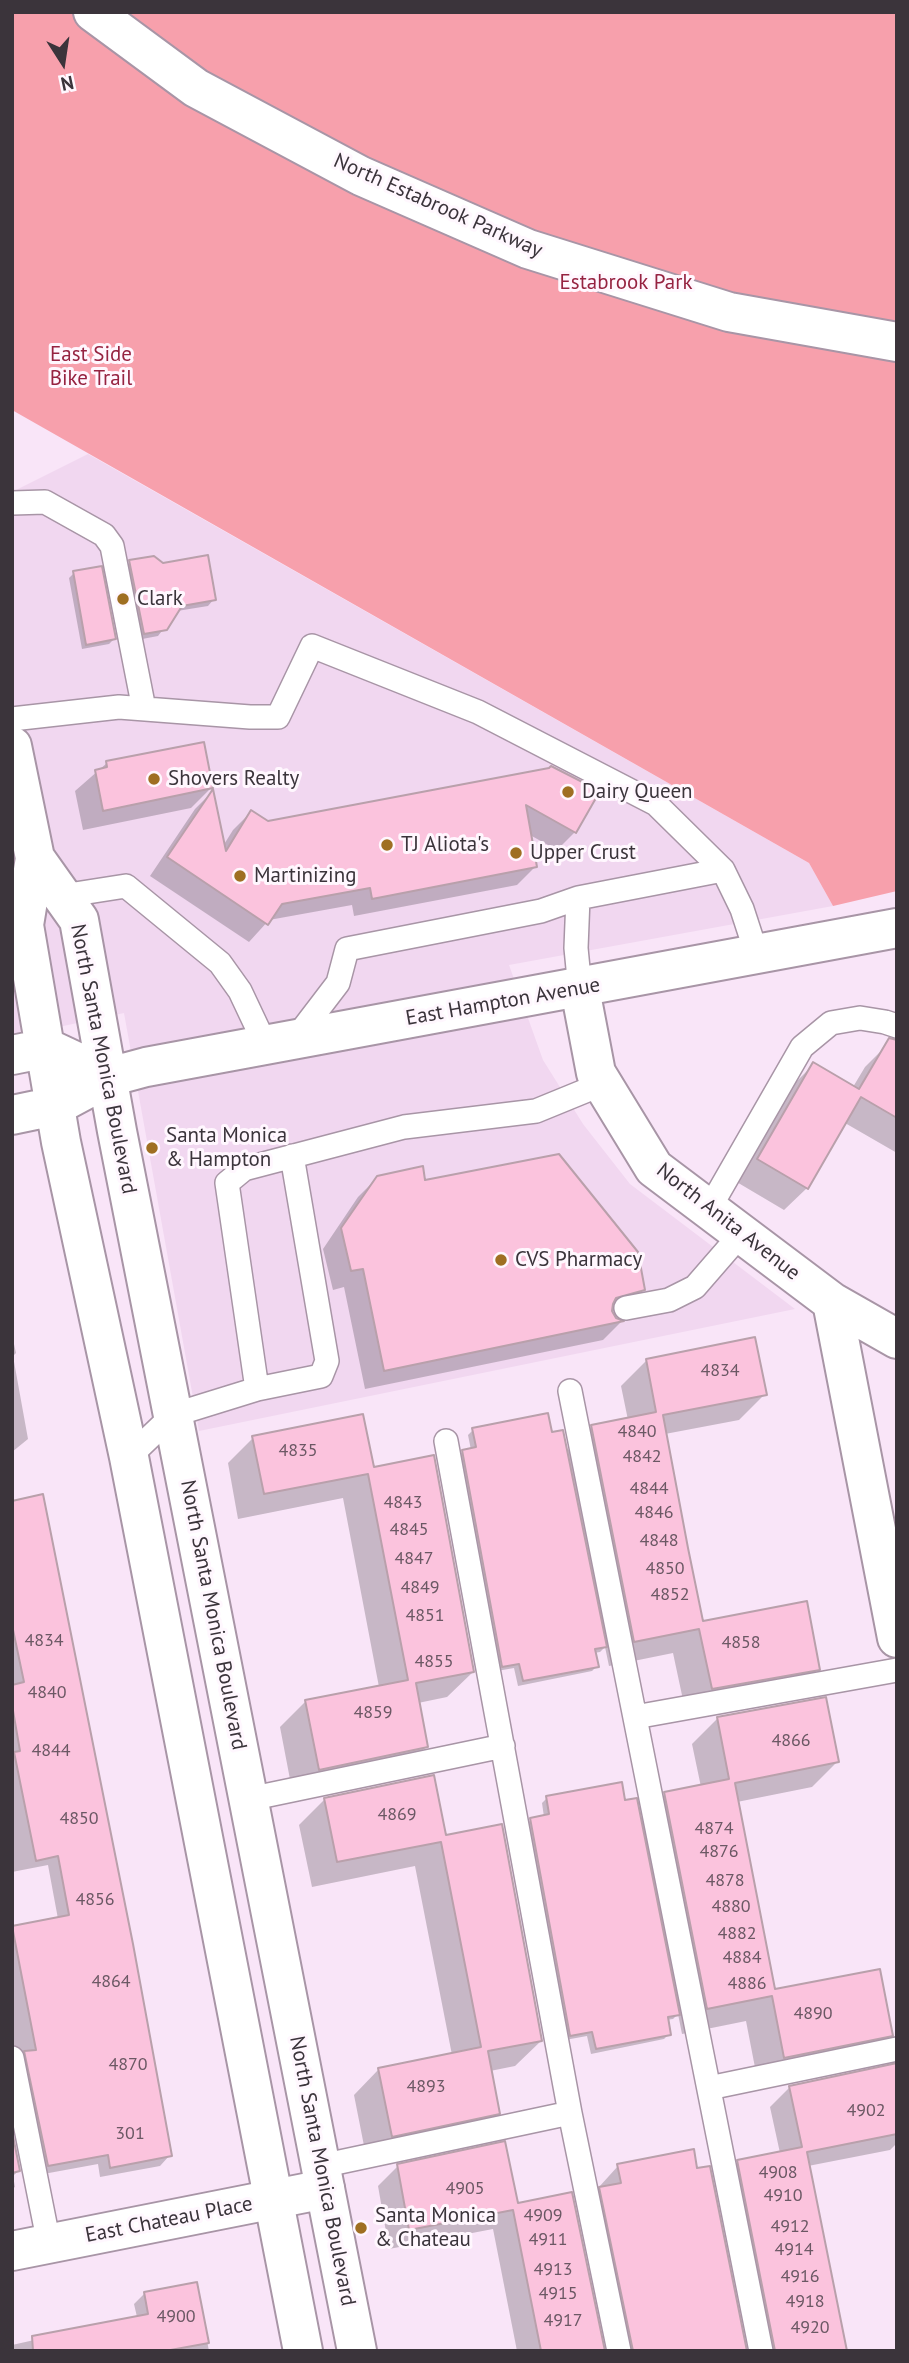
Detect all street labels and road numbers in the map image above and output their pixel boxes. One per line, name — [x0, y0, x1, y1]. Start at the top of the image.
street label: North Estabrook Parkway — [330, 149, 546, 263]
street label: North Santa Monica Boulevard — [64, 922, 142, 1196]
street label: East Hampton Avenue — [404, 972, 602, 1032]
street label: North Anita Avenue — [651, 1158, 805, 1286]
street label: North Santa Monica Boulevard — [174, 1478, 252, 1752]
street label: North Santa Monica Boulevard — [283, 2034, 361, 2308]
street label: East Chateau Place — [83, 2191, 255, 2249]

